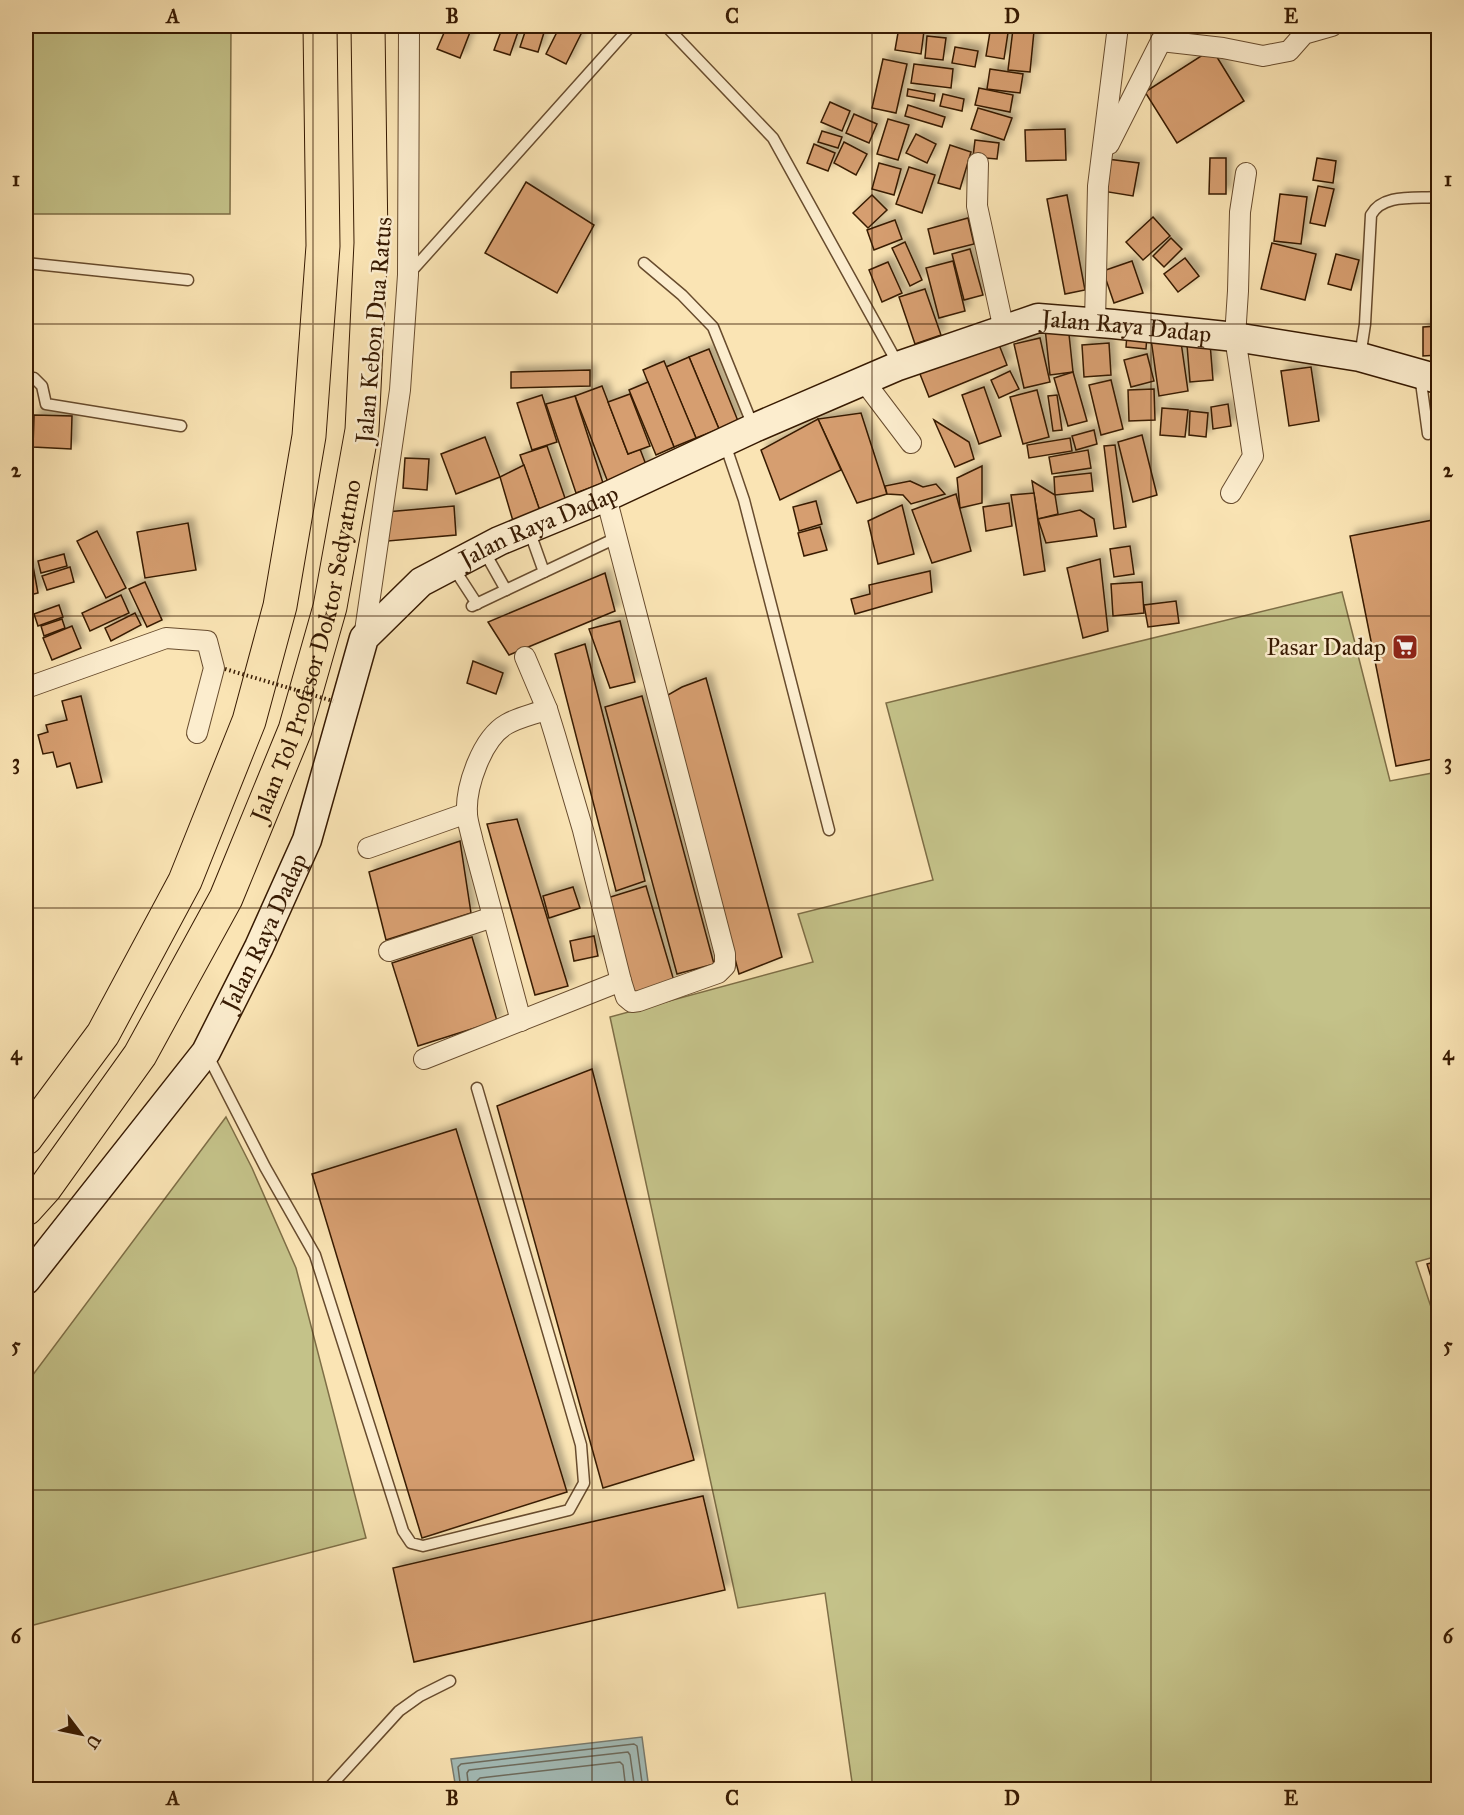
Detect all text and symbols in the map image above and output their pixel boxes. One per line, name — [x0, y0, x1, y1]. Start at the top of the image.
text: A — [164, 4, 180, 28]
text: B — [445, 4, 459, 28]
text: C — [725, 4, 739, 28]
text: D — [1004, 4, 1020, 28]
text: E — [1284, 4, 1299, 28]
text: 1 — [12, 167, 20, 191]
text: 1 — [1444, 167, 1452, 191]
street label: Jalan Kebon Dua Ratus — [349, 216, 399, 447]
street label: Jalan Raya Dadap — [1037, 303, 1213, 349]
text: 2 — [11, 458, 22, 482]
text: 2 — [1443, 458, 1454, 482]
street label: Jalan Tol Profesor Doktor Sedyatmo — [243, 477, 368, 829]
street label: Jalan Raya Dadap — [452, 478, 623, 575]
place label: Pasar Dadap — [1266, 632, 1386, 662]
supermarket icon: Pasar Dadap — [1390, 632, 1420, 662]
text: 3 — [12, 750, 20, 775]
text: 3 — [1444, 750, 1452, 775]
street label: Jalan Raya Dadap — [213, 849, 314, 1018]
text: 4 — [10, 1041, 22, 1066]
text: 4 — [1442, 1041, 1454, 1066]
text: 5 — [11, 1333, 21, 1357]
text: 5 — [1443, 1333, 1453, 1357]
text: 6 — [11, 1624, 23, 1648]
text: 6 — [1443, 1624, 1455, 1648]
north arrow — [51, 1704, 111, 1764]
text: U — [82, 1731, 105, 1752]
text: A — [164, 1786, 180, 1810]
text: B — [445, 1786, 459, 1810]
text: C — [725, 1786, 739, 1810]
text: D — [1004, 1786, 1020, 1810]
text: E — [1284, 1786, 1299, 1810]

